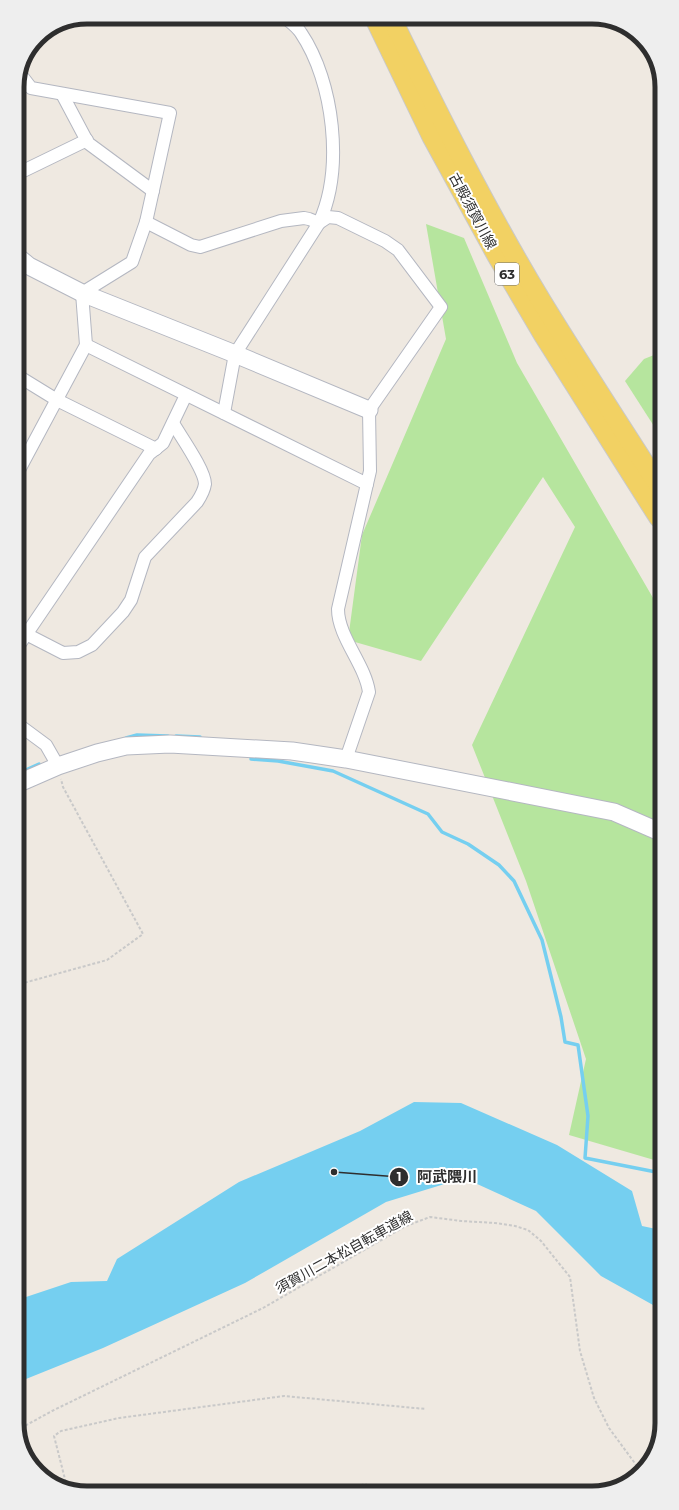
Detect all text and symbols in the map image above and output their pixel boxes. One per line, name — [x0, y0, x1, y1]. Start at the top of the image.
street label: 古殿須賀川線 — [445, 170, 501, 252]
road number: 63 — [495, 263, 519, 285]
callout: 阿武隈川 — [389, 1163, 485, 1190]
text: 阿武隈川 — [417, 1167, 477, 1186]
text: 1 — [397, 1169, 401, 1184]
street label: 須賀川二本松自転車道線 — [272, 1207, 416, 1297]

